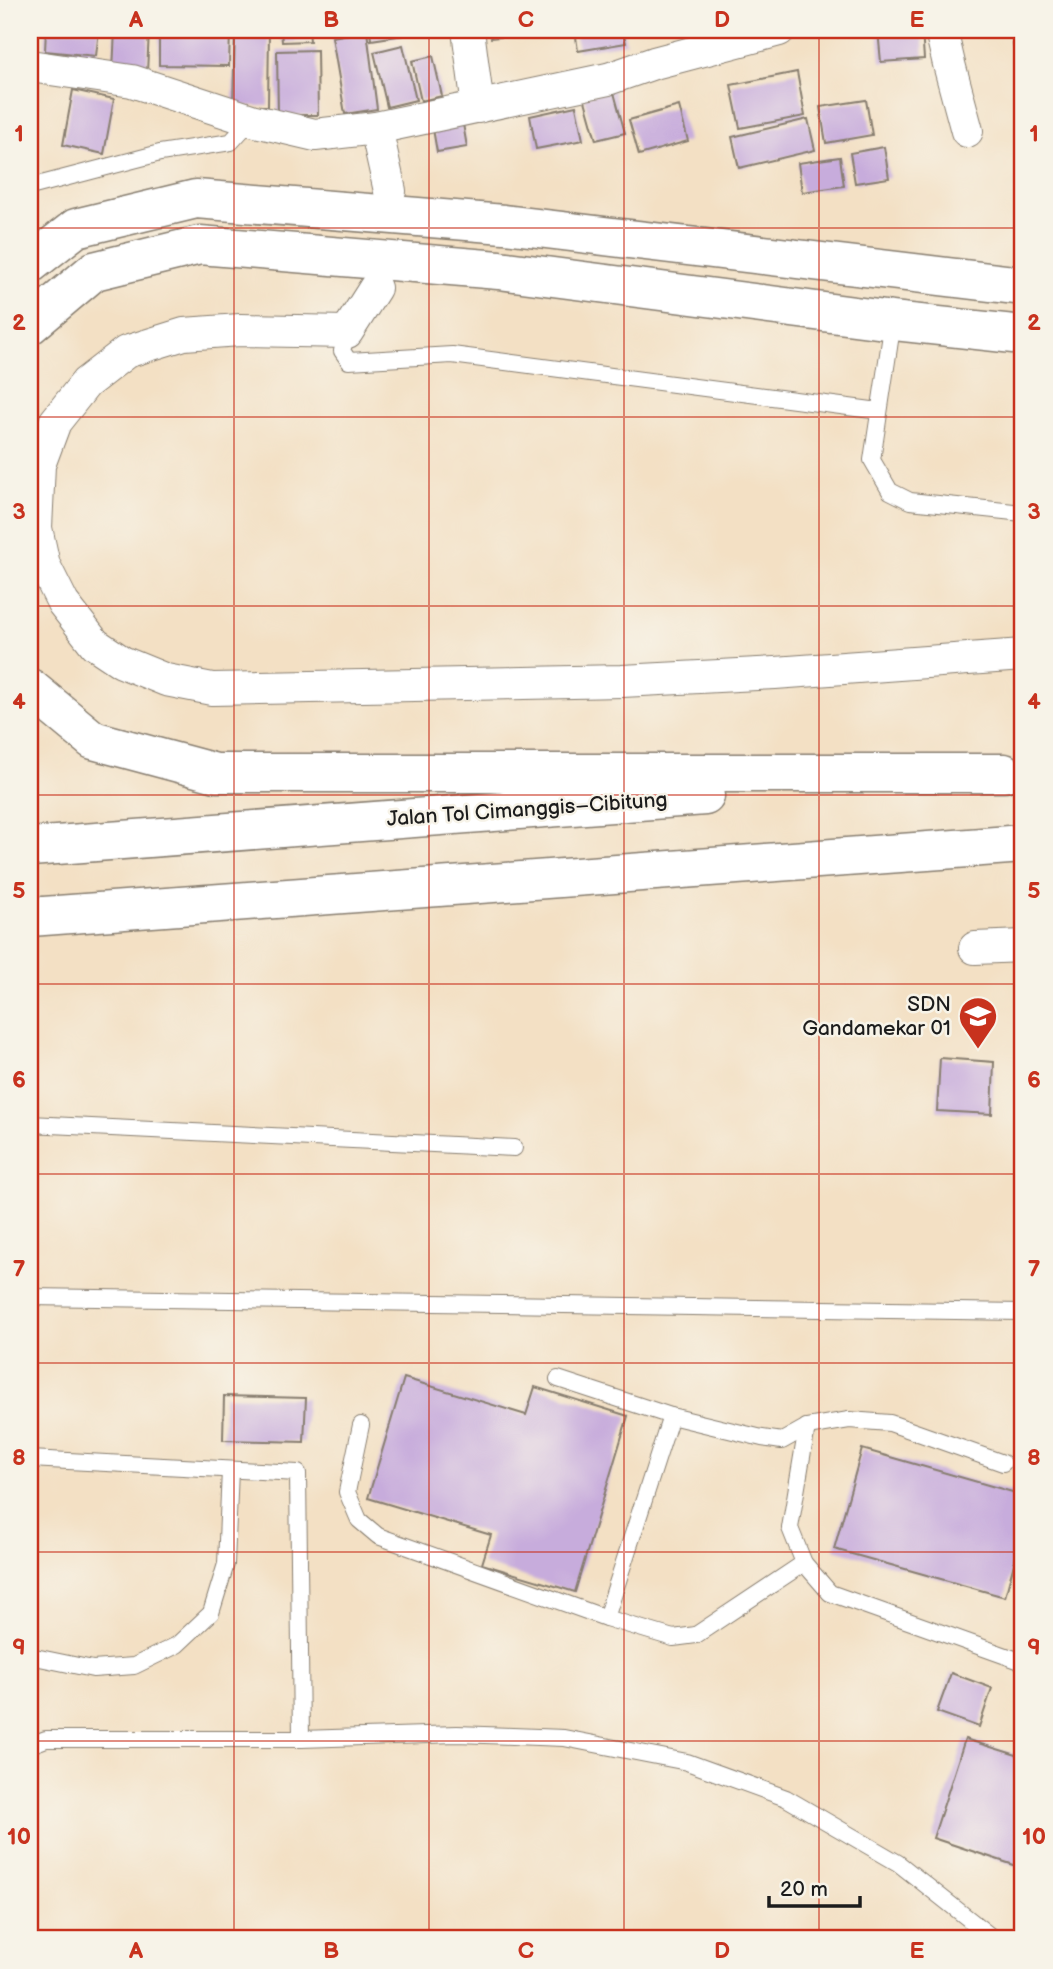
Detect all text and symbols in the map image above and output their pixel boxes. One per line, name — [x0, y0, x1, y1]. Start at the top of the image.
text: A — [128, 6, 144, 34]
text: B — [323, 6, 339, 34]
text: C — [518, 6, 534, 34]
text: D — [714, 6, 730, 34]
text: E — [910, 6, 925, 34]
text: 1 — [14, 120, 24, 148]
text: 1 — [1029, 120, 1039, 148]
text: 2 — [12, 309, 26, 337]
text: 2 — [1027, 309, 1041, 337]
text: 3 — [12, 498, 26, 526]
text: 3 — [1027, 498, 1041, 526]
text: 4 — [12, 688, 26, 716]
text: 4 — [1027, 688, 1041, 716]
street label: Jalan Tol Cimanggis–Cibitung — [386, 787, 668, 832]
text: 5 — [12, 877, 26, 905]
text: 5 — [1027, 877, 1041, 905]
place label: SDN Gandamekar 01 — [802, 992, 951, 1041]
school or university icon: SDN Gandamekar 01 — [957, 995, 999, 1050]
text: 6 — [12, 1066, 26, 1094]
text: 6 — [1027, 1066, 1041, 1094]
text: 7 — [13, 1255, 26, 1283]
text: 7 — [1028, 1255, 1041, 1283]
text: 8 — [12, 1444, 26, 1472]
text: 8 — [1027, 1444, 1041, 1472]
text: 9 — [12, 1634, 26, 1662]
text: 9 — [1027, 1634, 1041, 1662]
text: 10 — [7, 1823, 31, 1851]
text: 10 — [1022, 1823, 1046, 1851]
scale bar — [769, 1864, 860, 1908]
text: 20 m — [780, 1877, 828, 1902]
text: A — [128, 1937, 144, 1965]
text: B — [323, 1937, 339, 1965]
text: C — [518, 1937, 534, 1965]
text: D — [714, 1937, 730, 1965]
text: E — [910, 1937, 925, 1965]

